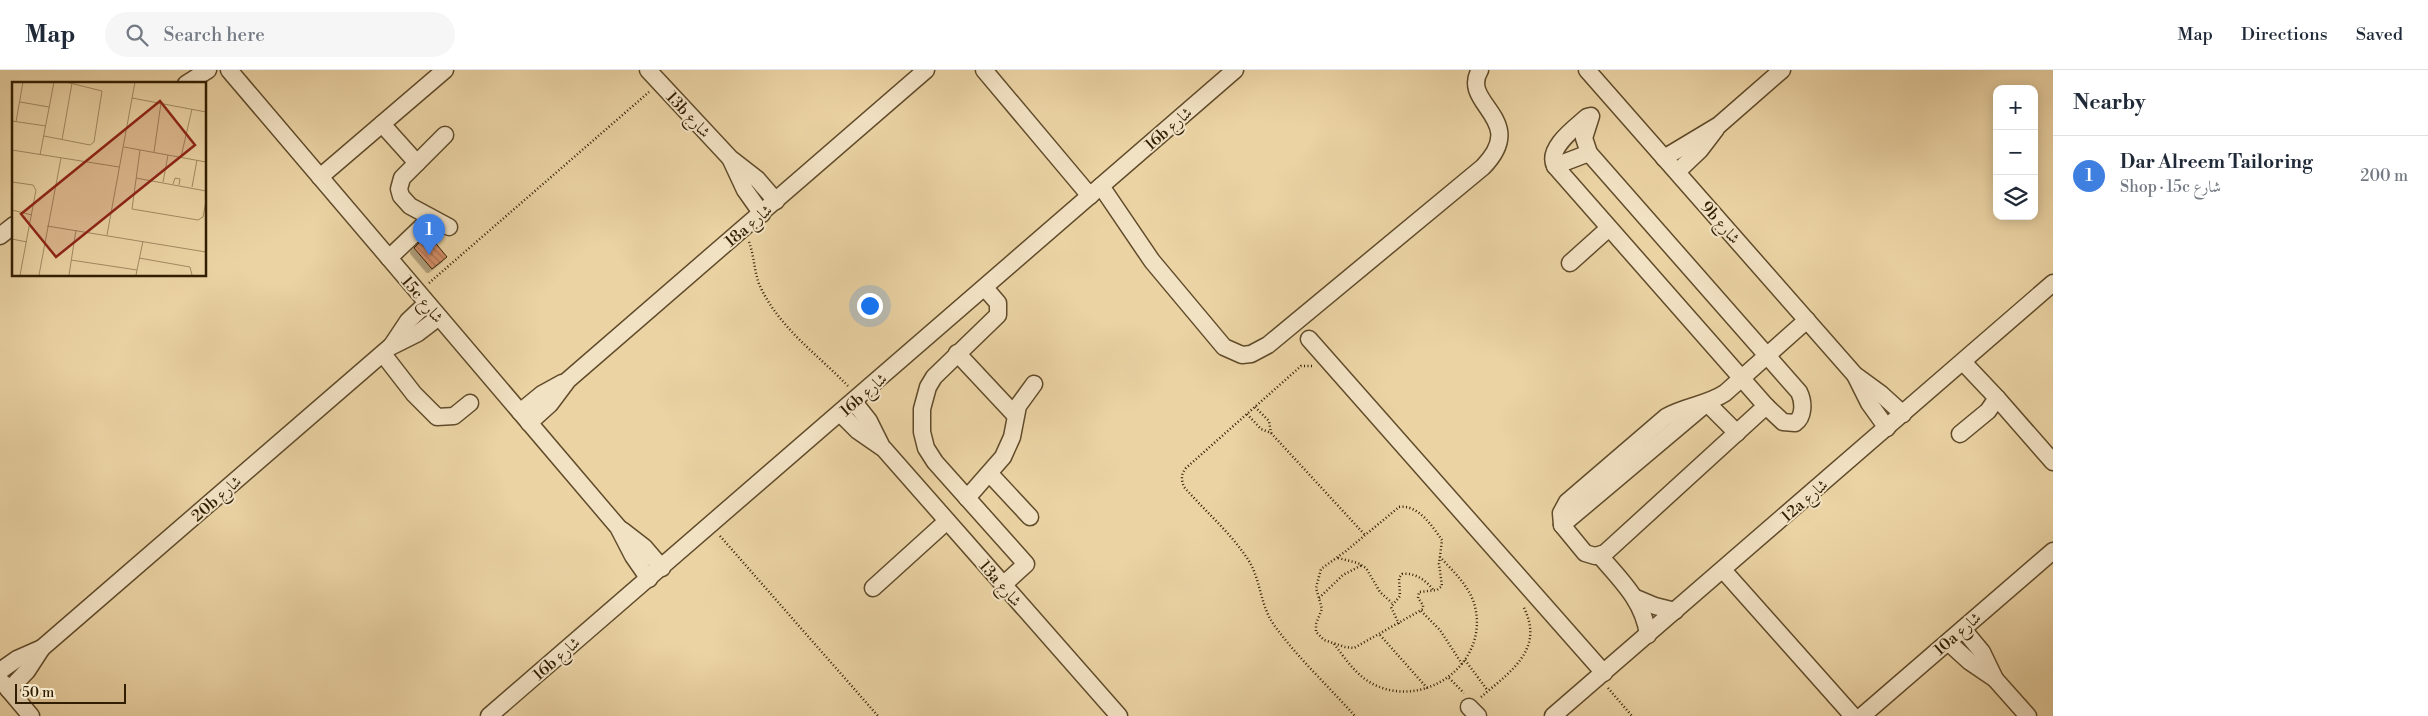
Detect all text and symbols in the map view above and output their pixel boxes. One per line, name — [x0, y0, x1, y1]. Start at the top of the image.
search box — [105, 12, 455, 57]
text: Map — [25, 20, 75, 50]
icon: search — [123, 21, 151, 49]
text: Search here — [163, 23, 265, 47]
text: Map — [2177, 23, 2213, 46]
text: Directions — [2241, 23, 2328, 46]
text: Saved — [2356, 23, 2403, 46]
inset map — [12, 82, 206, 276]
map controls — [1993, 85, 2038, 220]
button: + — [1993, 85, 2038, 130]
street label: 13b شارع — [660, 87, 715, 144]
text: Nearby — [2073, 90, 2146, 116]
street label: 16b شارع — [1141, 103, 1198, 157]
button: − — [1993, 130, 2038, 175]
text: Dar Alreem Tailoring — [2120, 150, 2313, 174]
text: 1 — [2085, 166, 2093, 186]
text: 200 m — [2360, 166, 2408, 186]
button: layers — [1993, 175, 2038, 220]
text: Shop · 15c شارع — [2120, 177, 2221, 197]
street label: 9b شارع — [1694, 197, 1744, 250]
street label: 18a شارع — [721, 200, 778, 254]
pin: 1 — [413, 214, 445, 255]
street label: 15c شارع — [395, 272, 448, 329]
your location — [857, 293, 883, 319]
street label: 16b شارع — [836, 369, 893, 423]
street label: 20b شارع — [187, 472, 248, 528]
street label: 12a شارع — [1777, 475, 1834, 529]
street label: 13a شارع — [972, 556, 1026, 613]
street label: 10a شارع — [1930, 608, 1987, 662]
street label: 16b شارع — [529, 633, 586, 687]
scale bar — [15, 681, 126, 704]
text: 50 m — [22, 684, 54, 702]

